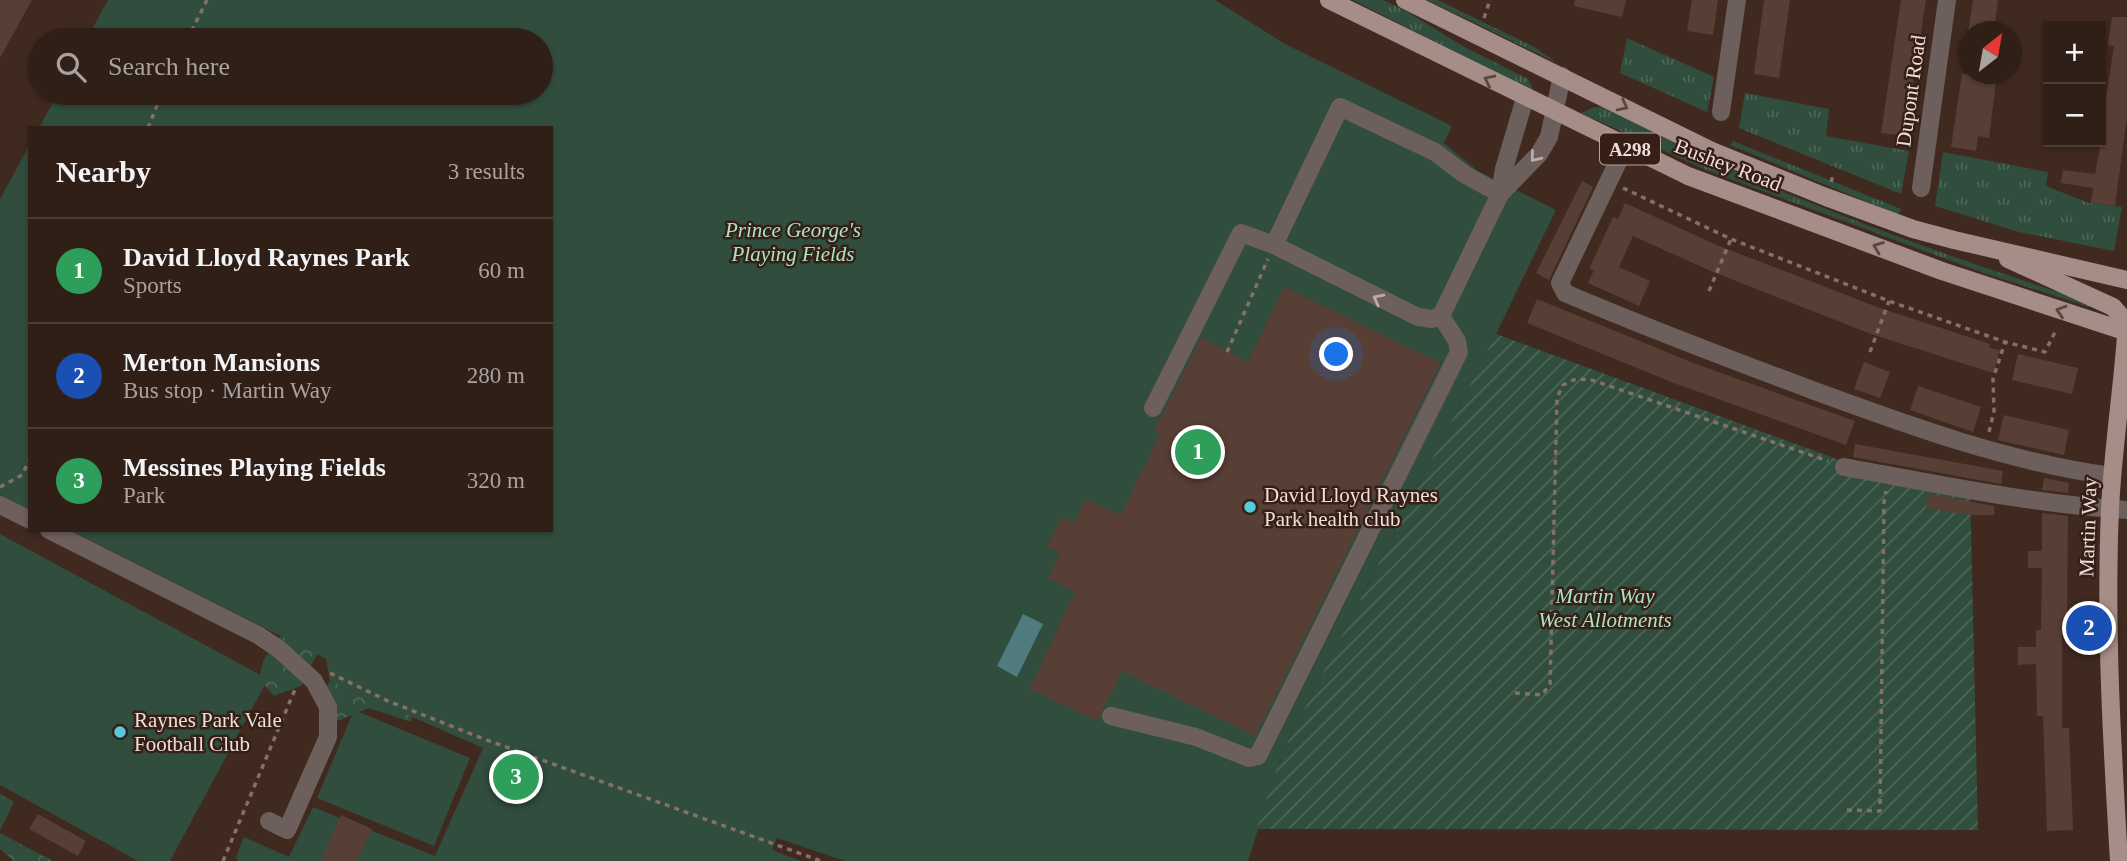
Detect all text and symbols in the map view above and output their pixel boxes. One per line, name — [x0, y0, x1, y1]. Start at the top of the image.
north arrow — [1959, 21, 2022, 84]
map controls — [2043, 21, 2106, 147]
button: + — [2043, 21, 2106, 84]
search box — [28, 28, 553, 105]
street label: Dupont Road — [1891, 33, 1931, 148]
icon: search — [52, 48, 90, 86]
text: Search here — [108, 52, 230, 81]
one-way arrow — [1484, 74, 1496, 88]
button: − — [2043, 84, 2106, 147]
one-way arrow — [1616, 98, 1628, 112]
road number: A298 — [1600, 134, 1660, 164]
street label: Bushey Road — [1671, 134, 1785, 197]
one-way arrow — [1531, 149, 1543, 162]
text: Nearby — [56, 155, 151, 188]
text: 3 results — [448, 159, 525, 184]
park label: Prince George's Playing Fields — [724, 218, 861, 266]
one-way arrow — [1872, 241, 1885, 255]
text: David Lloyd Raynes Park — [123, 243, 410, 272]
text: 1 — [73, 258, 85, 283]
text: 60 m — [478, 258, 525, 283]
text: Sports — [123, 273, 182, 298]
one-way arrow — [1373, 293, 1385, 307]
one-way arrow — [2056, 304, 2068, 319]
your location — [1319, 337, 1353, 371]
text: Merton Mansions — [123, 348, 320, 377]
text: 2 — [73, 363, 85, 388]
text: 280 m — [467, 363, 525, 388]
text: Bus stop · Martin Way — [123, 378, 332, 403]
pin: 1 — [1175, 426, 1221, 478]
text: Messines Playing Fields — [123, 453, 386, 482]
text: 3 — [73, 468, 85, 493]
text: 320 m — [467, 468, 525, 493]
street label: Martin Way — [2074, 476, 2102, 577]
text: Park — [123, 483, 165, 508]
place label: David Lloyd Raynes Park health club — [1264, 483, 1438, 531]
marker: David Lloyd Raynes Park health club — [1242, 499, 1258, 515]
park label: Martin Way West Allotments — [1538, 584, 1672, 632]
pin: 2 — [2066, 602, 2112, 654]
place label: Raynes Park Vale Football Club — [134, 708, 282, 756]
marker: Raynes Park Vale Football Club — [112, 724, 128, 740]
pin: 3 — [493, 751, 539, 803]

